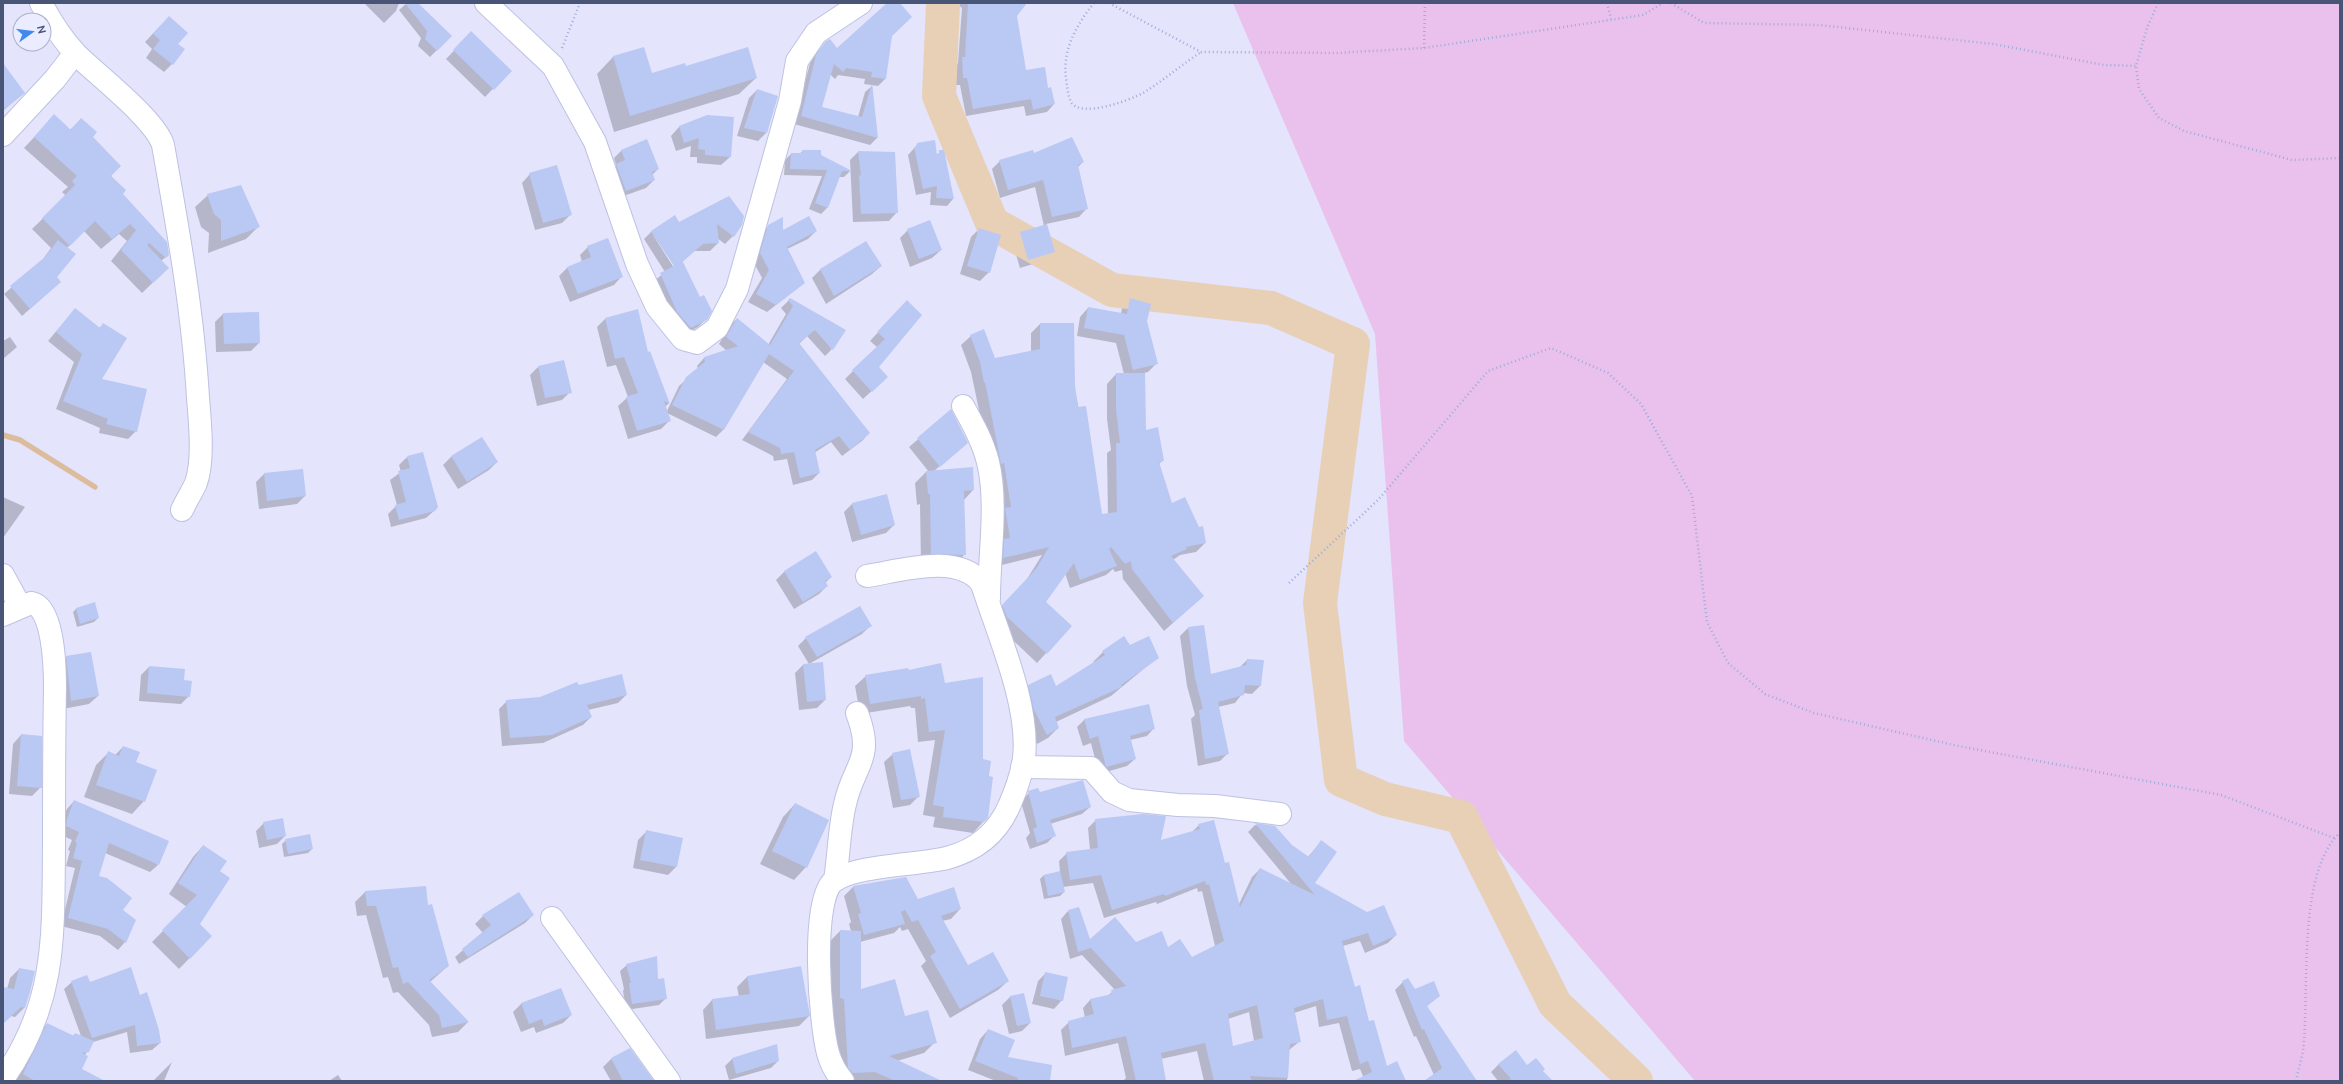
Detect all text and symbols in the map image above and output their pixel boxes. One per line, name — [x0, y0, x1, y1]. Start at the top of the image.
north arrow — [12, 12, 52, 52]
text: N — [35, 24, 49, 35]

